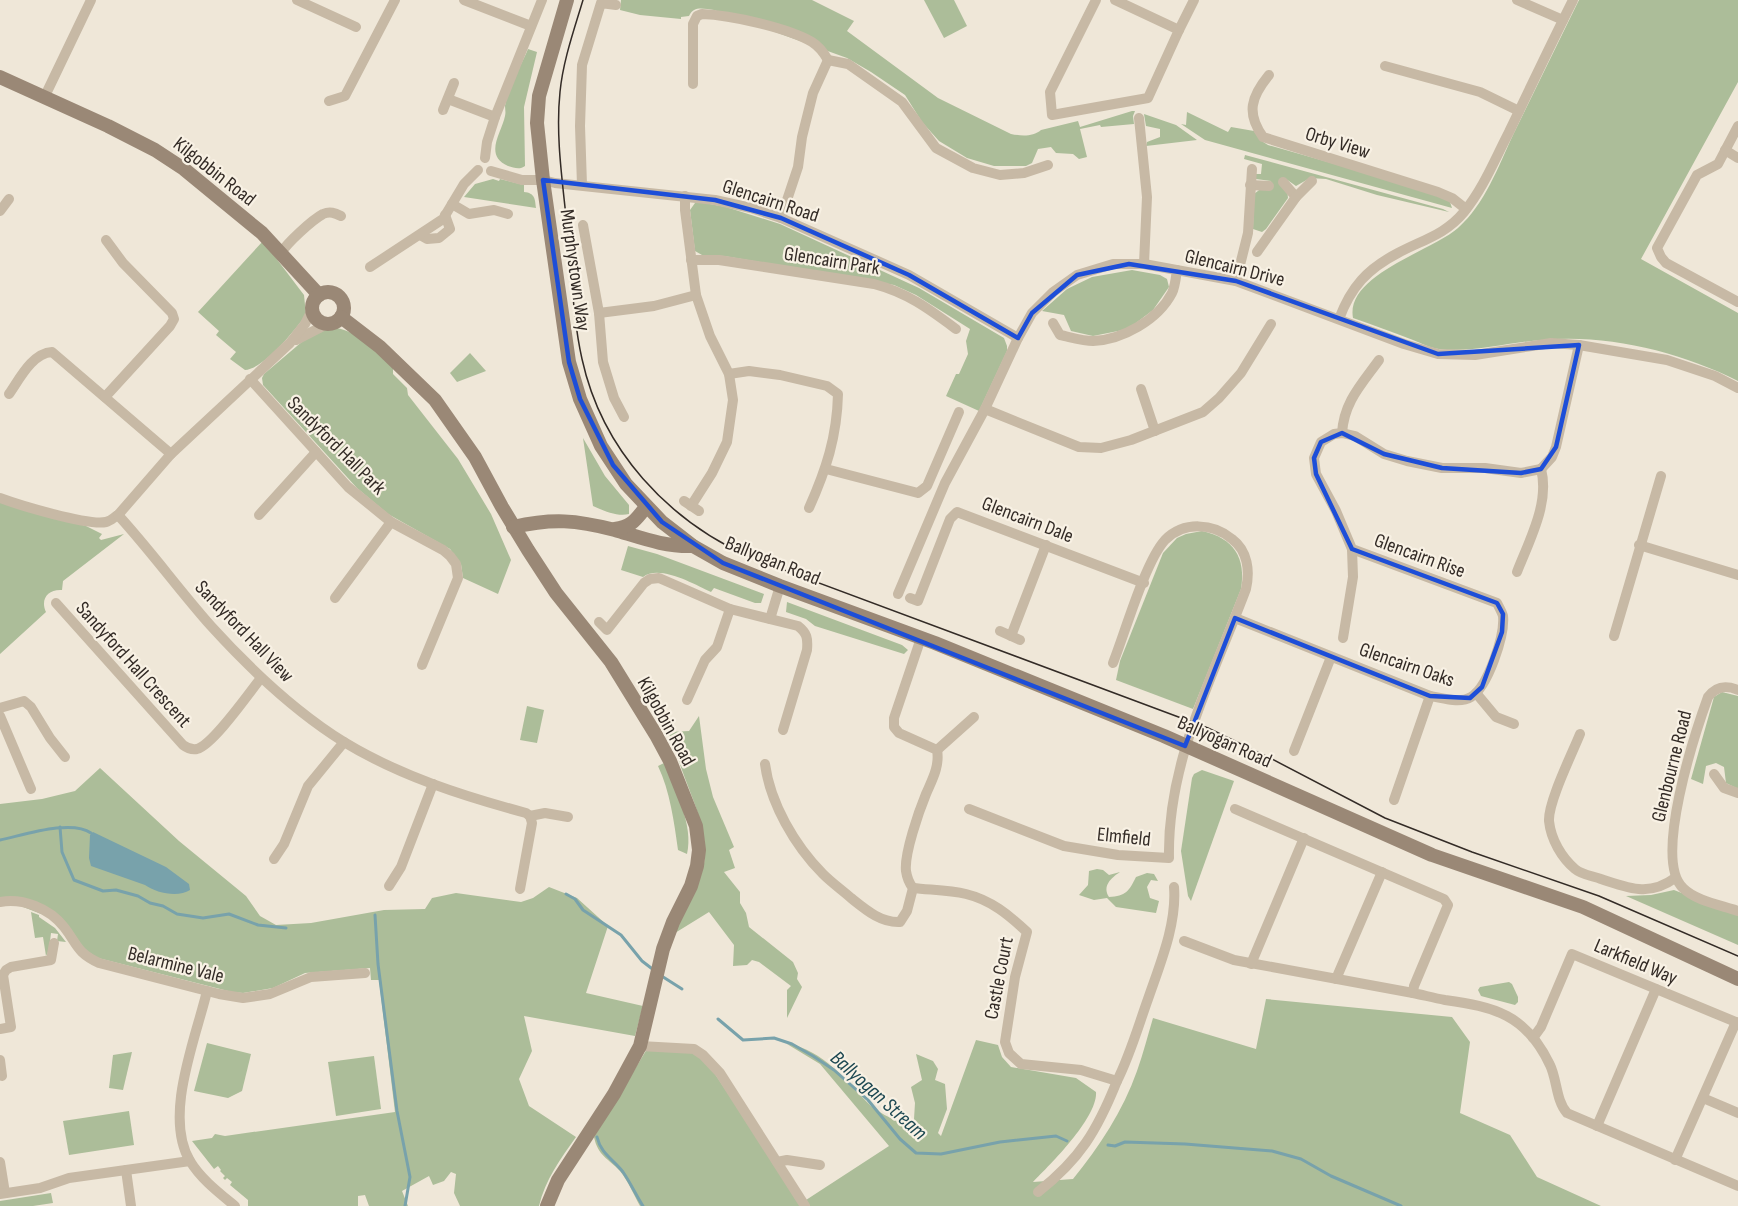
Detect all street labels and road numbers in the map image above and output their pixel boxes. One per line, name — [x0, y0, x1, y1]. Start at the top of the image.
street label: Orby View — [1302, 122, 1373, 164]
street label: Kilgobbin Road — [168, 132, 260, 211]
street label: Glencairn Road — [719, 174, 822, 228]
street label: Murphystown Way — [555, 208, 595, 333]
street label: Glencairn Park — [782, 242, 882, 280]
street label: Glencairn Drive — [1182, 244, 1287, 292]
street label: Sandyford Hall Park — [282, 391, 391, 500]
street label: Glencairn Dale — [978, 492, 1077, 548]
street label: Glencairn Rise — [1371, 528, 1468, 583]
street label: Ballyogan Road — [722, 531, 824, 591]
street label: Sandyford Hall View — [190, 576, 299, 688]
street label: Sandyford Hall Crescent — [70, 597, 196, 733]
street label: Glencairn Oaks — [1356, 637, 1457, 692]
street label: Kilgobbin Road — [632, 673, 700, 770]
street label: Glenbourne Road — [1647, 708, 1697, 825]
street label: Ballyogan Road — [1174, 711, 1275, 773]
street label: Elmfield — [1096, 822, 1152, 852]
street label: Larkfield Way — [1590, 934, 1681, 990]
street label: Castle Court — [979, 935, 1019, 1021]
street label: Belarmine Vale — [125, 941, 226, 989]

